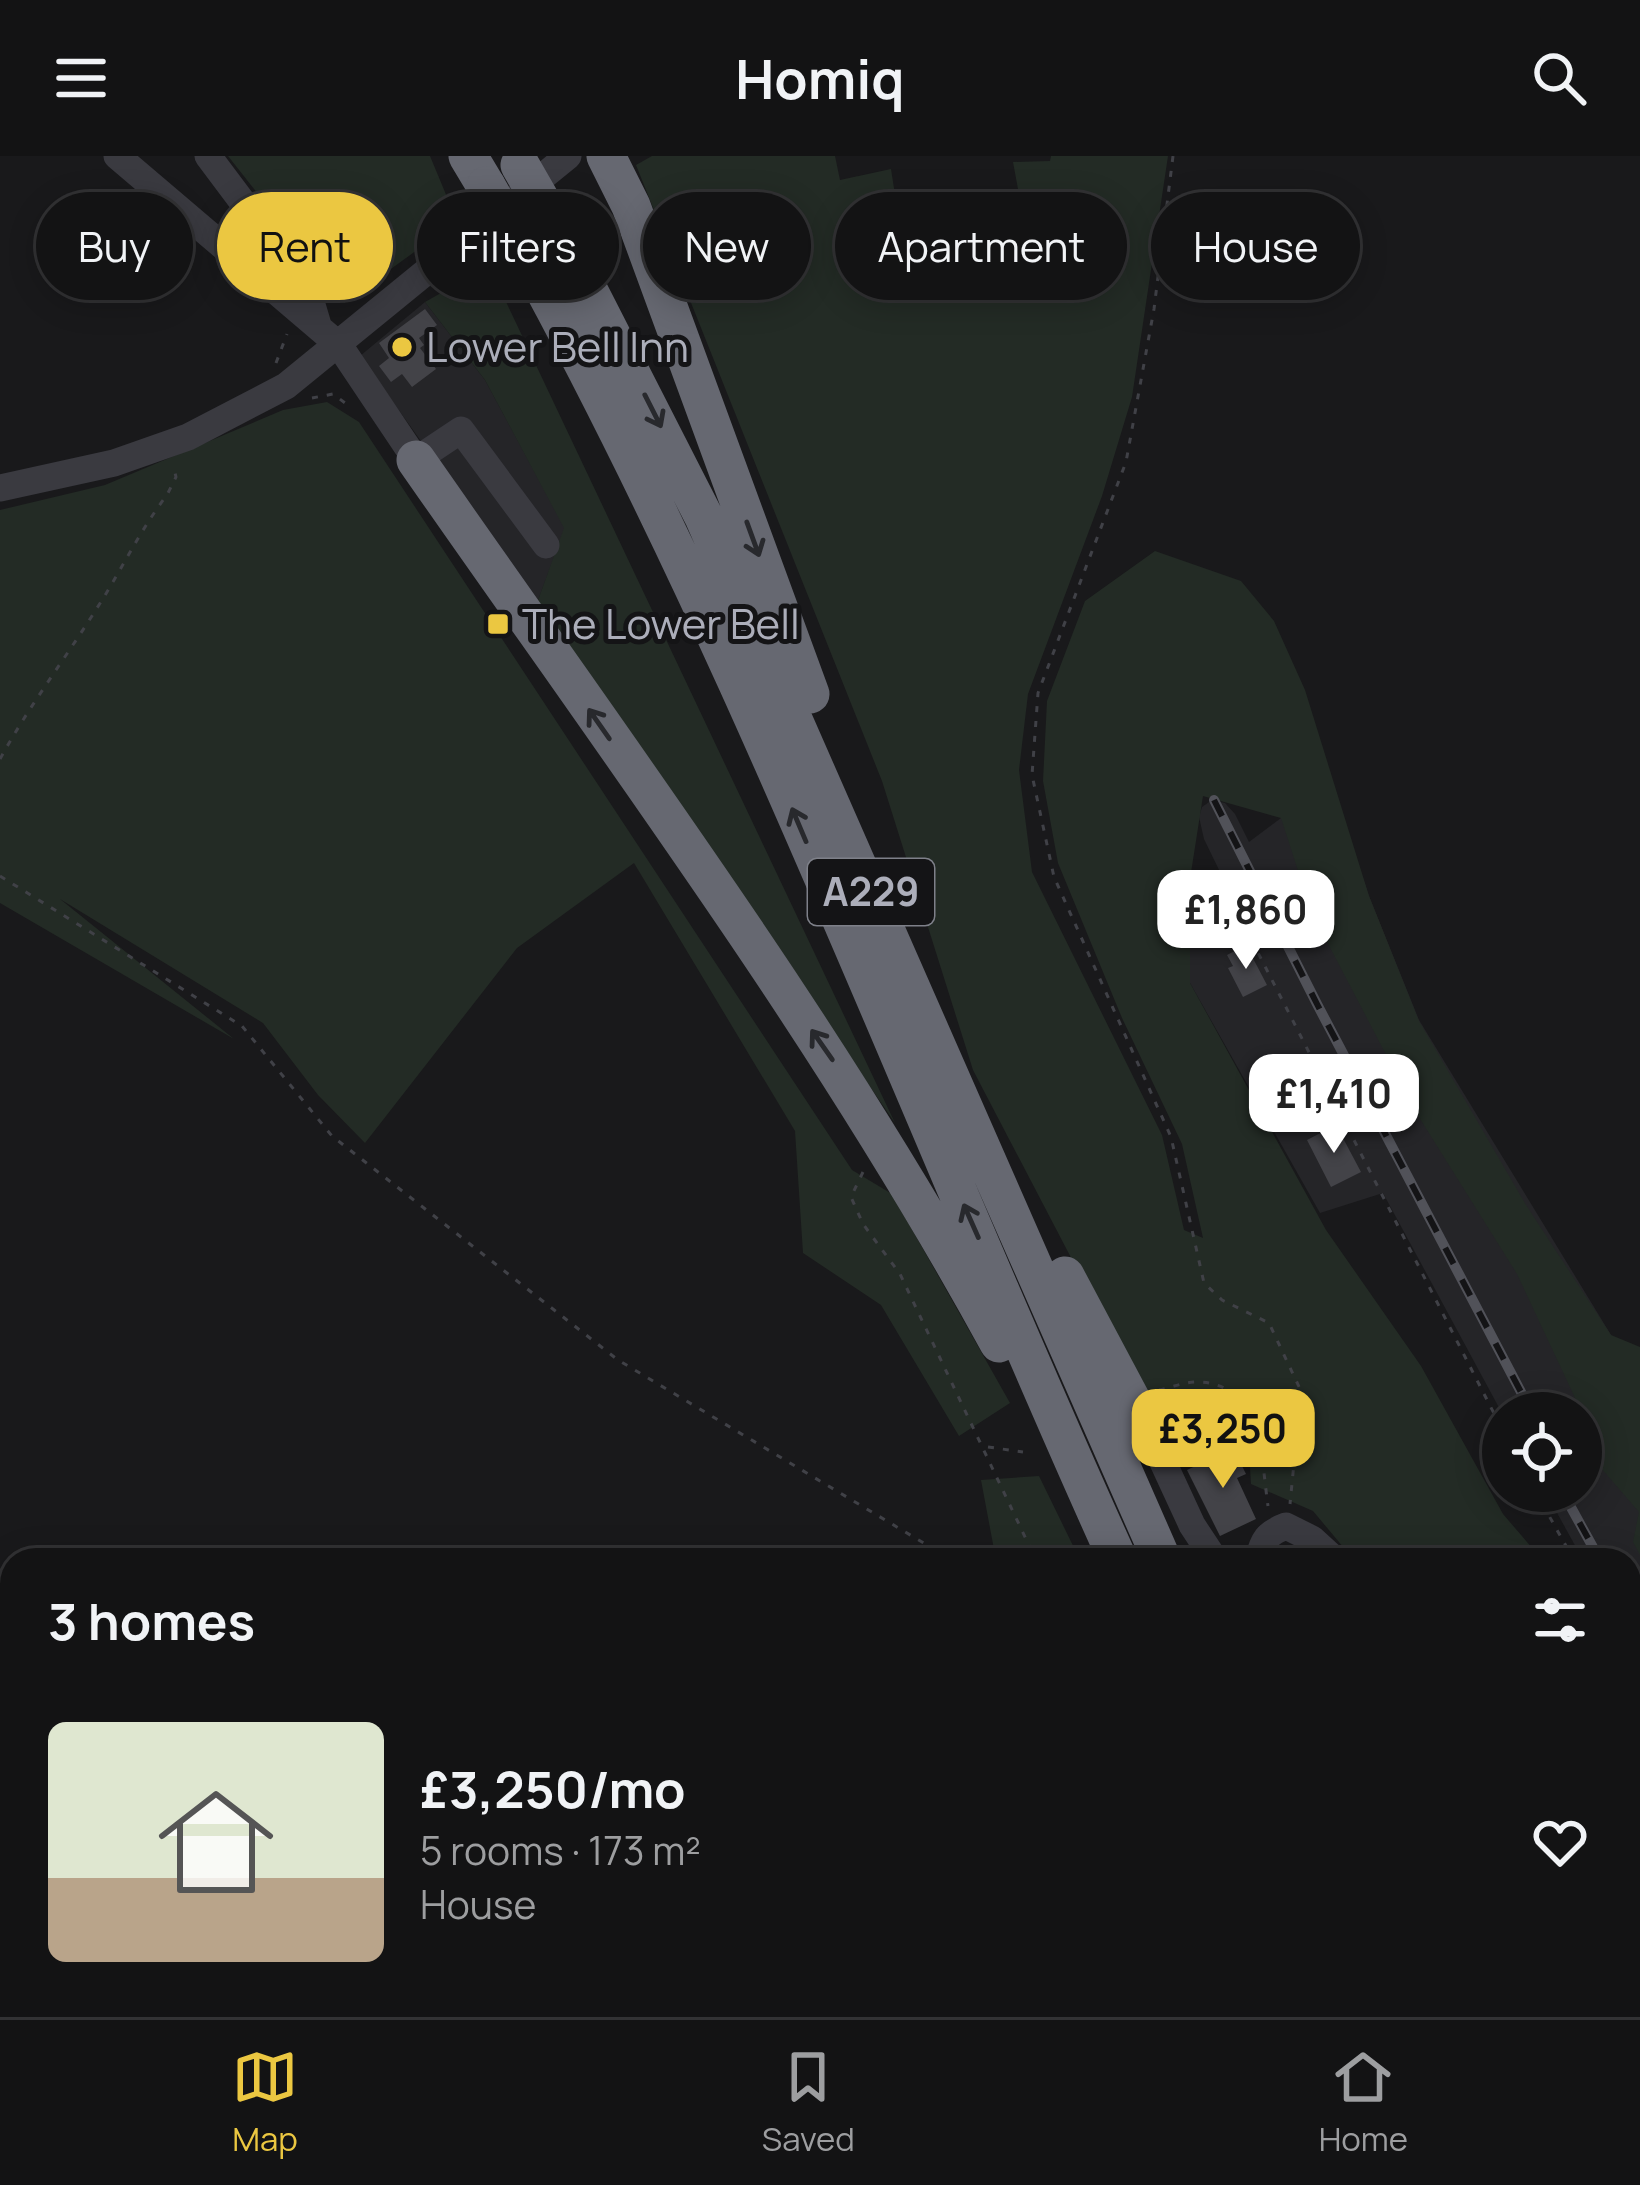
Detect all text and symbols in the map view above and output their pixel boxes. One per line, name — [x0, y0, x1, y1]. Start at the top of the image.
text: Homiq — [735, 41, 905, 115]
icon: menu — [48, 45, 114, 111]
icon: search — [1526, 45, 1592, 111]
chip: Buy — [36, 192, 193, 300]
chip: Rent — [217, 192, 393, 300]
chip: Filters — [417, 192, 619, 300]
chip: New — [643, 192, 811, 300]
chip: Apartment — [835, 192, 1127, 300]
chip: House — [1151, 192, 1360, 300]
place label: Lower Bell Inn — [426, 317, 689, 375]
marker: Lower Bell Inn — [389, 334, 415, 360]
one-way arrow — [642, 392, 665, 428]
one-way arrow — [744, 520, 765, 557]
place label: The Lower Bell — [522, 594, 800, 652]
marker: The Lower Bell — [485, 611, 511, 637]
one-way arrow — [587, 708, 612, 741]
one-way arrow — [787, 807, 808, 844]
road number: A229 — [808, 859, 934, 925]
pin: £1,860 — [1148, 870, 1344, 972]
text: £1,860 — [1184, 882, 1308, 936]
one-way arrow — [810, 1028, 835, 1062]
pin: £1,410 — [1236, 1054, 1432, 1156]
text: £1,410 — [1276, 1066, 1392, 1120]
one-way arrow — [959, 1204, 981, 1240]
pin: £3,250 — [1125, 1389, 1321, 1491]
map controls — [1482, 1392, 1602, 1512]
button: locate — [1482, 1392, 1602, 1512]
text: £3,250 — [1159, 1401, 1287, 1455]
text: 3 homes — [48, 1586, 255, 1655]
icon: filters — [1527, 1587, 1593, 1653]
text: £3,250/mo — [420, 1754, 686, 1823]
icon: home — [144, 1770, 288, 1914]
icon: heart — [1527, 1809, 1593, 1875]
text: 5 rooms · 173 m² — [420, 1823, 701, 1877]
text: House — [420, 1877, 536, 1931]
tab: Map — [232, 2044, 298, 2161]
tab: Saved — [762, 2044, 855, 2161]
tab: Home — [1319, 2044, 1408, 2161]

